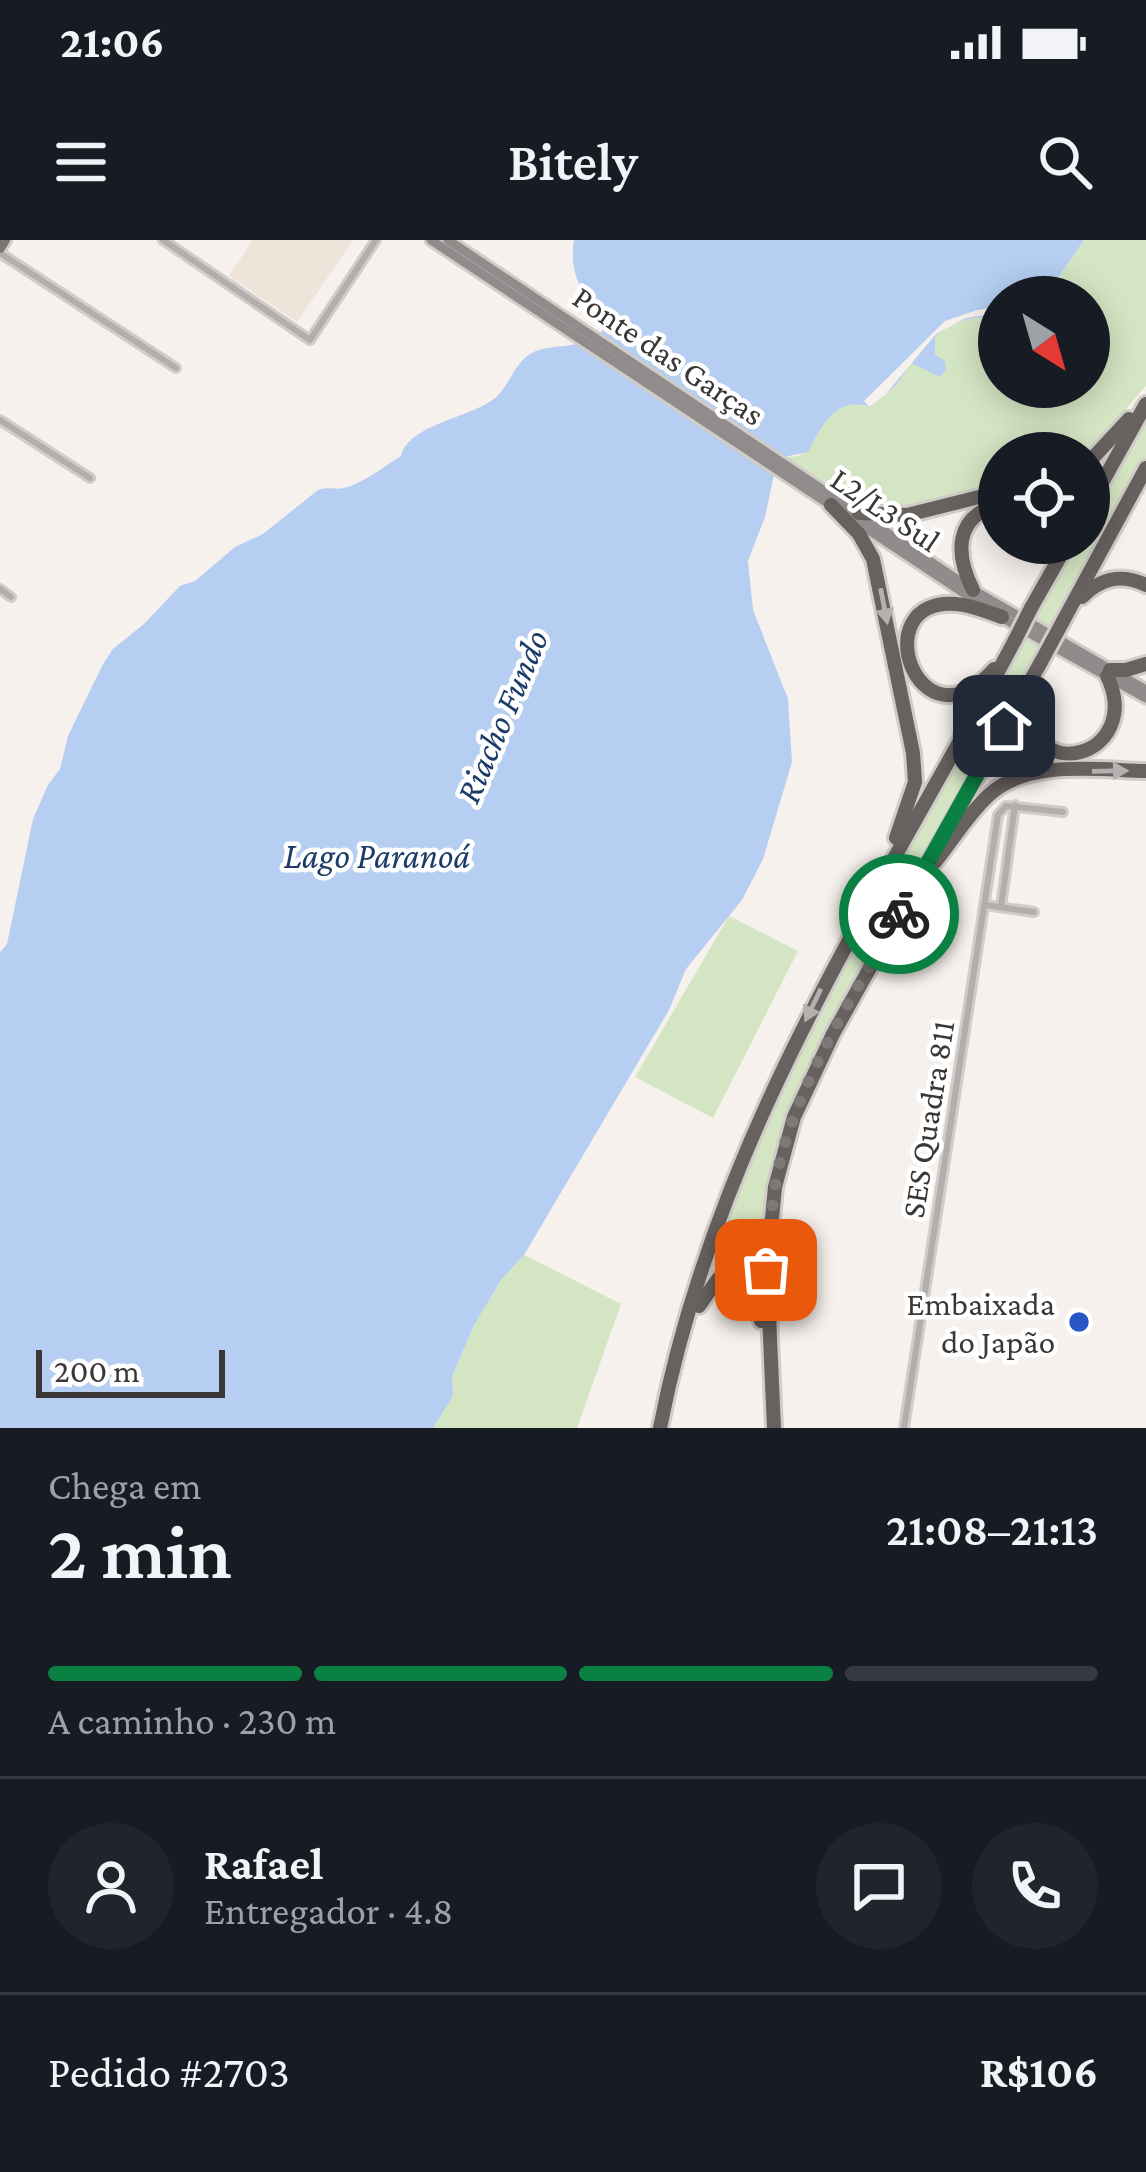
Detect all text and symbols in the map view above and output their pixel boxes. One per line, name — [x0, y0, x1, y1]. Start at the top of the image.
text: 21:06 — [60, 17, 164, 67]
icon: menu — [48, 129, 114, 195]
icon: search — [1032, 129, 1098, 195]
text: Bitely — [508, 132, 638, 192]
north arrow — [978, 276, 1110, 408]
map controls — [978, 276, 1110, 564]
street label: Ponte das Garças — [566, 278, 771, 433]
button: locate — [978, 432, 1110, 564]
street label: L2/L3 Sul — [824, 460, 947, 559]
one-way arrow — [875, 588, 894, 625]
water label: Riacho Fundo — [448, 624, 556, 809]
pin — [953, 675, 1055, 777]
icon: home — [971, 693, 1037, 759]
one-way arrow — [1092, 761, 1130, 780]
water label: Lago Paranoá — [284, 836, 471, 876]
courier — [839, 854, 959, 974]
icon: bike — [866, 881, 932, 947]
one-way arrow — [803, 988, 823, 1023]
street label: SES Quadra 811 — [894, 1018, 961, 1220]
pin — [715, 1219, 817, 1321]
icon: bag — [733, 1237, 799, 1303]
place label: Embaixada do Japão — [907, 1285, 1055, 1360]
marker: Embaixada do Japão — [1066, 1309, 1092, 1335]
scale bar — [36, 1344, 225, 1397]
text: 200 m — [54, 1352, 140, 1389]
text: Chega em — [48, 1464, 202, 1507]
text: 21:08–21:13 — [886, 1505, 1098, 1555]
text: 2 min — [48, 1508, 232, 1595]
text: A caminho · 230 m — [48, 1699, 336, 1742]
button: person — [48, 1823, 174, 1949]
button: chat — [816, 1823, 942, 1949]
button: phone — [972, 1823, 1098, 1949]
text: Rafael — [204, 1839, 323, 1889]
text: Entregador · 4.8 — [204, 1889, 453, 1932]
text: Pedido #2703 — [48, 2047, 290, 2097]
text: R$106 — [980, 2047, 1098, 2097]

